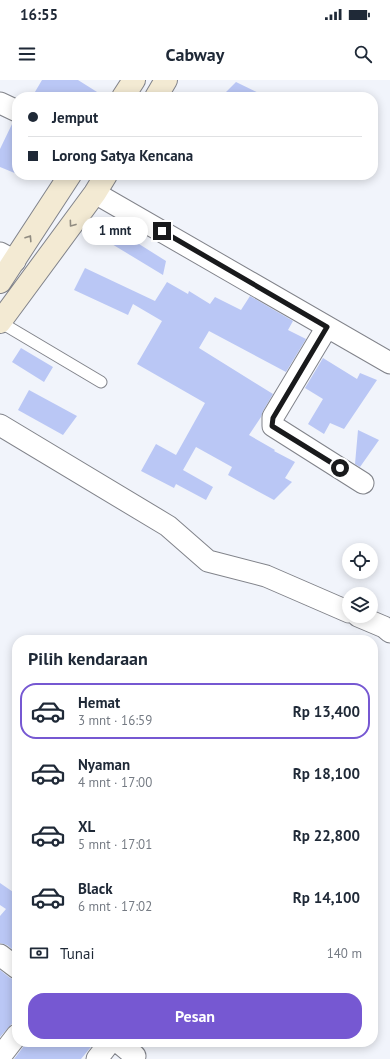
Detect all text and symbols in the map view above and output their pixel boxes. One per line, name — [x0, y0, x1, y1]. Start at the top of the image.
text: 16:55 — [20, 5, 58, 24]
icon: menu — [16, 43, 38, 65]
text: Cabway — [166, 43, 224, 66]
icon: search — [352, 43, 374, 65]
text: Jemput — [52, 108, 98, 127]
text: Lorong Satya Kencana — [52, 146, 193, 165]
callout: 1 mnt — [82, 217, 148, 245]
one-way arrow — [69, 220, 77, 227]
text: 1 mnt — [99, 222, 131, 239]
route end — [153, 222, 171, 240]
one-way arrow — [25, 235, 32, 242]
route start — [331, 459, 349, 477]
map controls — [342, 543, 378, 623]
button: locate — [342, 543, 378, 579]
button: layers — [342, 587, 378, 623]
text: Pilih kendaraan — [28, 647, 148, 670]
icon: car — [30, 693, 66, 729]
text: Hemat — [78, 693, 120, 712]
text: Rp 13,400 — [293, 702, 360, 721]
text: 3 mnt · 16:59 — [78, 712, 152, 729]
icon: car — [30, 755, 66, 791]
text: Nyaman — [78, 755, 130, 774]
text: Rp 18,100 — [293, 764, 360, 783]
text: 4 mnt · 17:00 — [78, 774, 152, 791]
icon: car — [30, 817, 66, 853]
text: XL — [78, 817, 95, 836]
text: Rp 22,800 — [293, 826, 360, 845]
text: 5 mnt · 17:01 — [78, 836, 152, 853]
icon: car — [30, 879, 66, 915]
text: Black — [78, 879, 113, 898]
text: Rp 14,100 — [293, 888, 360, 907]
text: 6 mnt · 17:02 — [78, 898, 152, 915]
icon: cash — [28, 942, 50, 964]
text: Tunai — [60, 944, 95, 963]
text: 140 m — [327, 945, 362, 962]
button: Pesan — [28, 993, 362, 1039]

